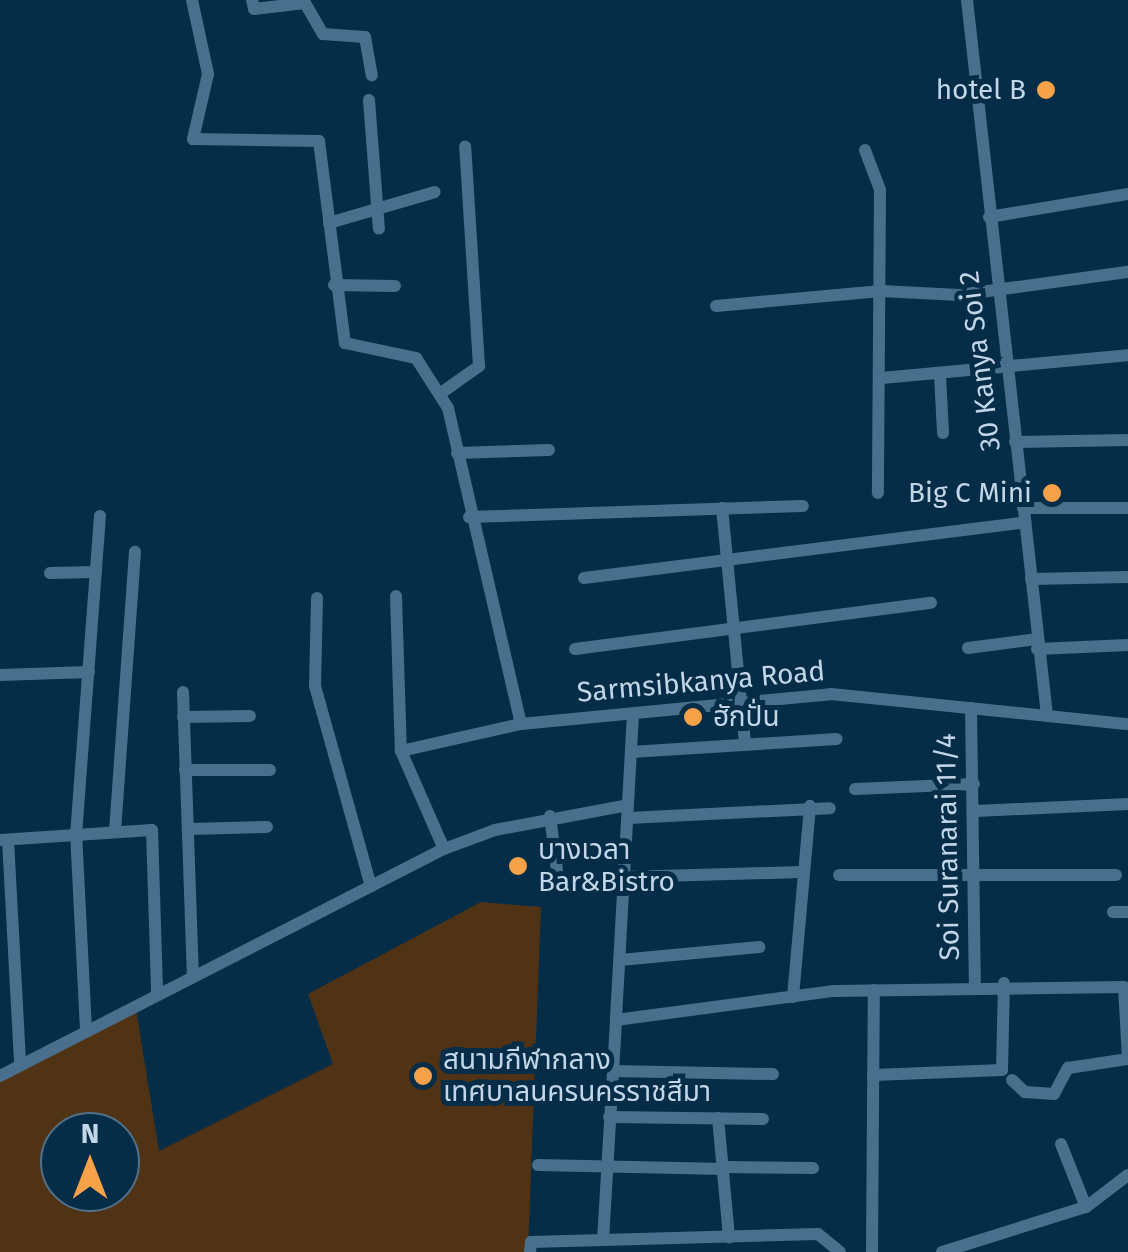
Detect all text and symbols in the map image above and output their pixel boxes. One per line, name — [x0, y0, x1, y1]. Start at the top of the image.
place label: hotel B — [936, 73, 1026, 107]
marker: hotel B — [1035, 79, 1057, 101]
street label: 30 Kanya Soi 2 — [952, 269, 1008, 453]
place label: Big C Mini — [908, 476, 1032, 510]
marker: Big C Mini — [1041, 482, 1063, 504]
street label: Sarmsibkanya Road — [576, 654, 826, 710]
place label: ฮักปั่น — [713, 700, 780, 734]
marker: ฮักปั่น — [682, 706, 704, 728]
street label: Soi Suranarai 11/4 — [929, 733, 967, 961]
place label: บางเวลา Bar&Bistro — [538, 833, 675, 899]
marker: บางเวลา Bar&Bistro — [507, 855, 529, 877]
place label: สนามกีฬากลาง เทศบาลนครนครราชสีมา — [443, 1043, 711, 1109]
marker: สนามกีฬากลาง เทศบาลนครนครราชสีมา — [412, 1065, 434, 1087]
north arrow — [40, 1112, 140, 1212]
text: N — [81, 1117, 99, 1150]

